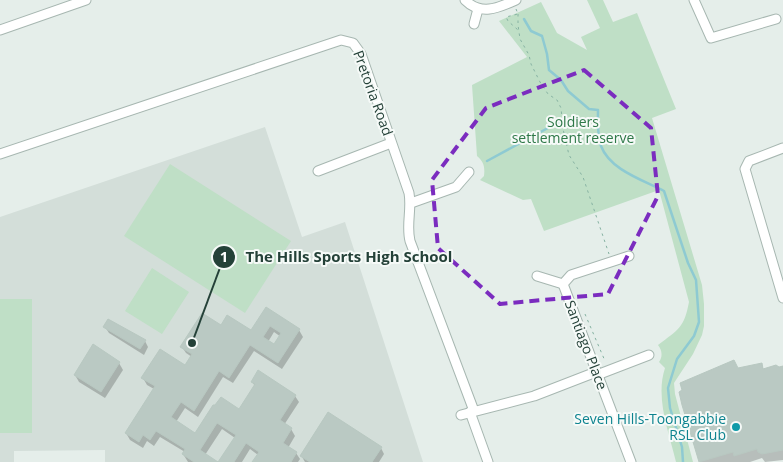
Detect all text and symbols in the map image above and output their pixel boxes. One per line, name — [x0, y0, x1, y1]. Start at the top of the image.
street label: Pretoria Road — [349, 48, 398, 138]
park label: Soldiers settlement reserve — [512, 112, 634, 147]
callout: The Hills Sports High School — [211, 242, 463, 272]
text: 1 — [220, 246, 228, 266]
text: The Hills Sports High School — [246, 246, 452, 266]
street label: Santiago Place — [561, 297, 612, 392]
place label: Seven Hills-Toongabbie RSL Club — [574, 409, 726, 444]
marker: Seven Hills-Toongabbie RSL Club — [730, 421, 742, 433]

